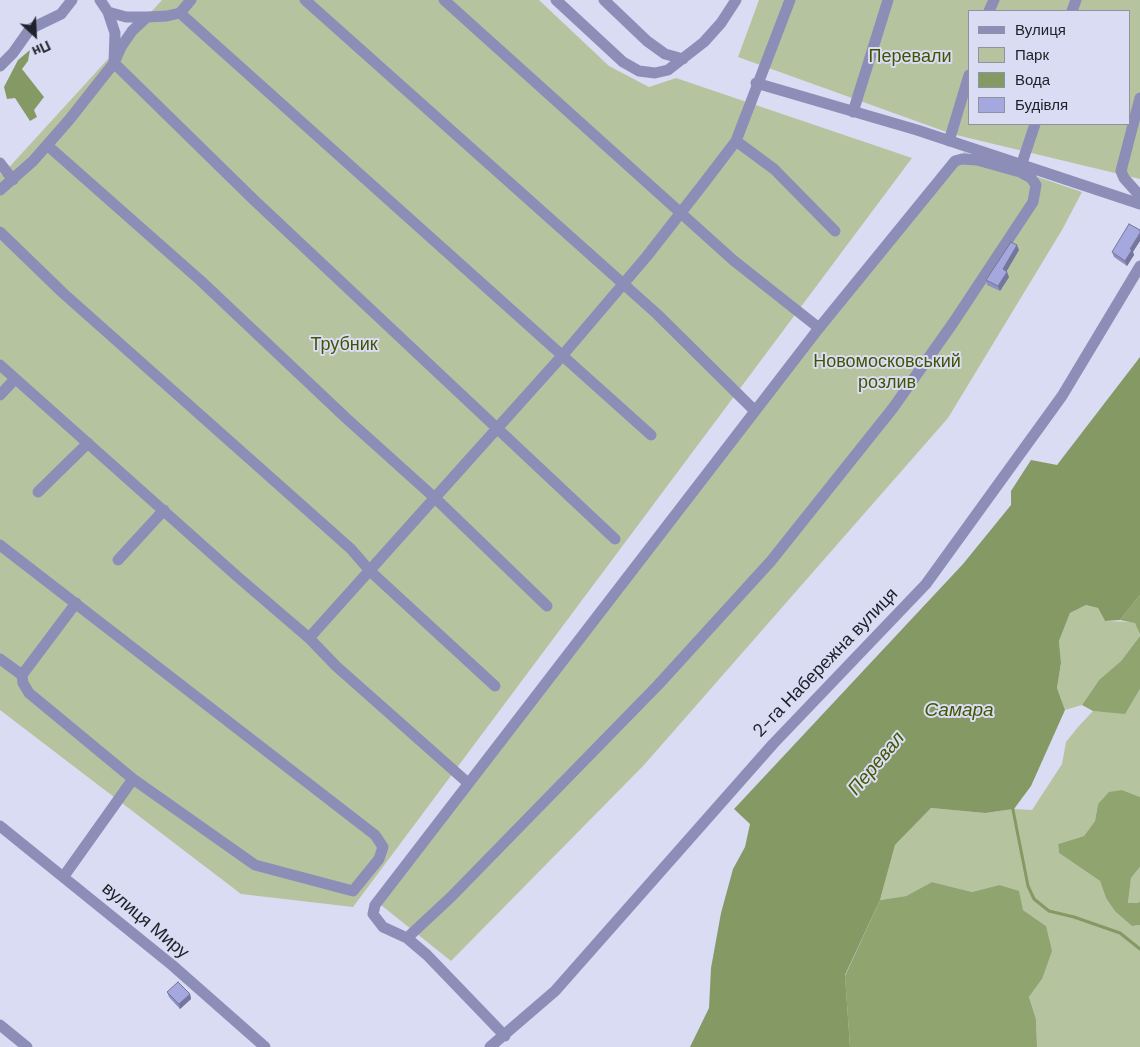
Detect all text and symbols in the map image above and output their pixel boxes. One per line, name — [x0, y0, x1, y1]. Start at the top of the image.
north arrow — [10, 10, 60, 60]
legend — [968, 10, 1130, 125]
text: Вулиця — [1015, 20, 1066, 40]
text: Пн — [29, 37, 54, 61]
text: Парк — [1015, 45, 1049, 65]
park label: Перевали — [869, 46, 951, 68]
text: Вода — [1015, 70, 1050, 90]
text: Будівля — [1015, 95, 1068, 115]
park label: Трубник — [310, 334, 378, 356]
park label: Новомосковський розлив — [813, 351, 961, 394]
street label: 2-га Набережна вулиця — [749, 584, 903, 742]
water label: Самара — [924, 700, 994, 722]
water label: Перевал — [844, 728, 910, 800]
street label: вулиця Миру — [97, 878, 193, 964]

